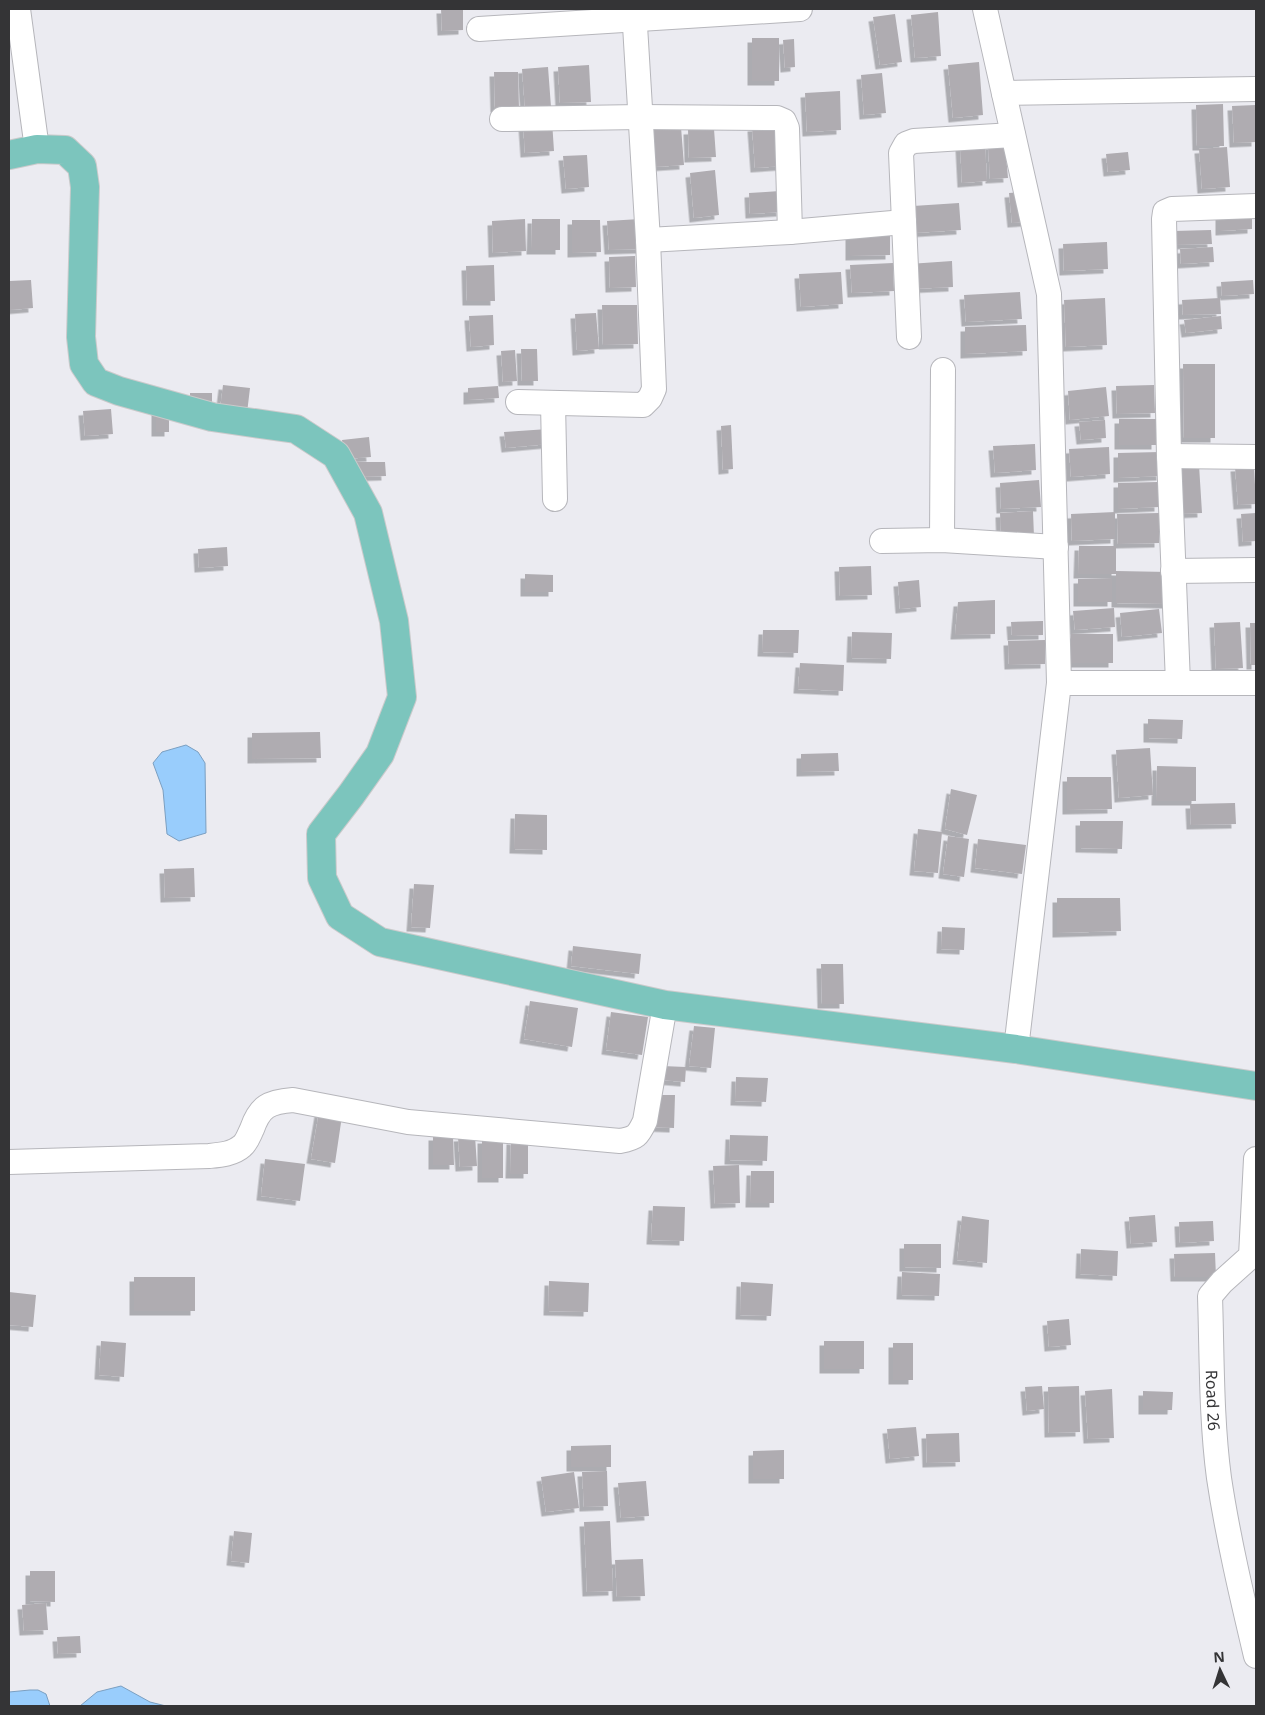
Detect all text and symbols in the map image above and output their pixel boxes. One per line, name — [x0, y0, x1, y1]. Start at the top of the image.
street label: Road 26 — [1201, 1370, 1225, 1432]
north arrow — [1195, 1645, 1245, 1695]
text: N — [1213, 1647, 1225, 1666]

